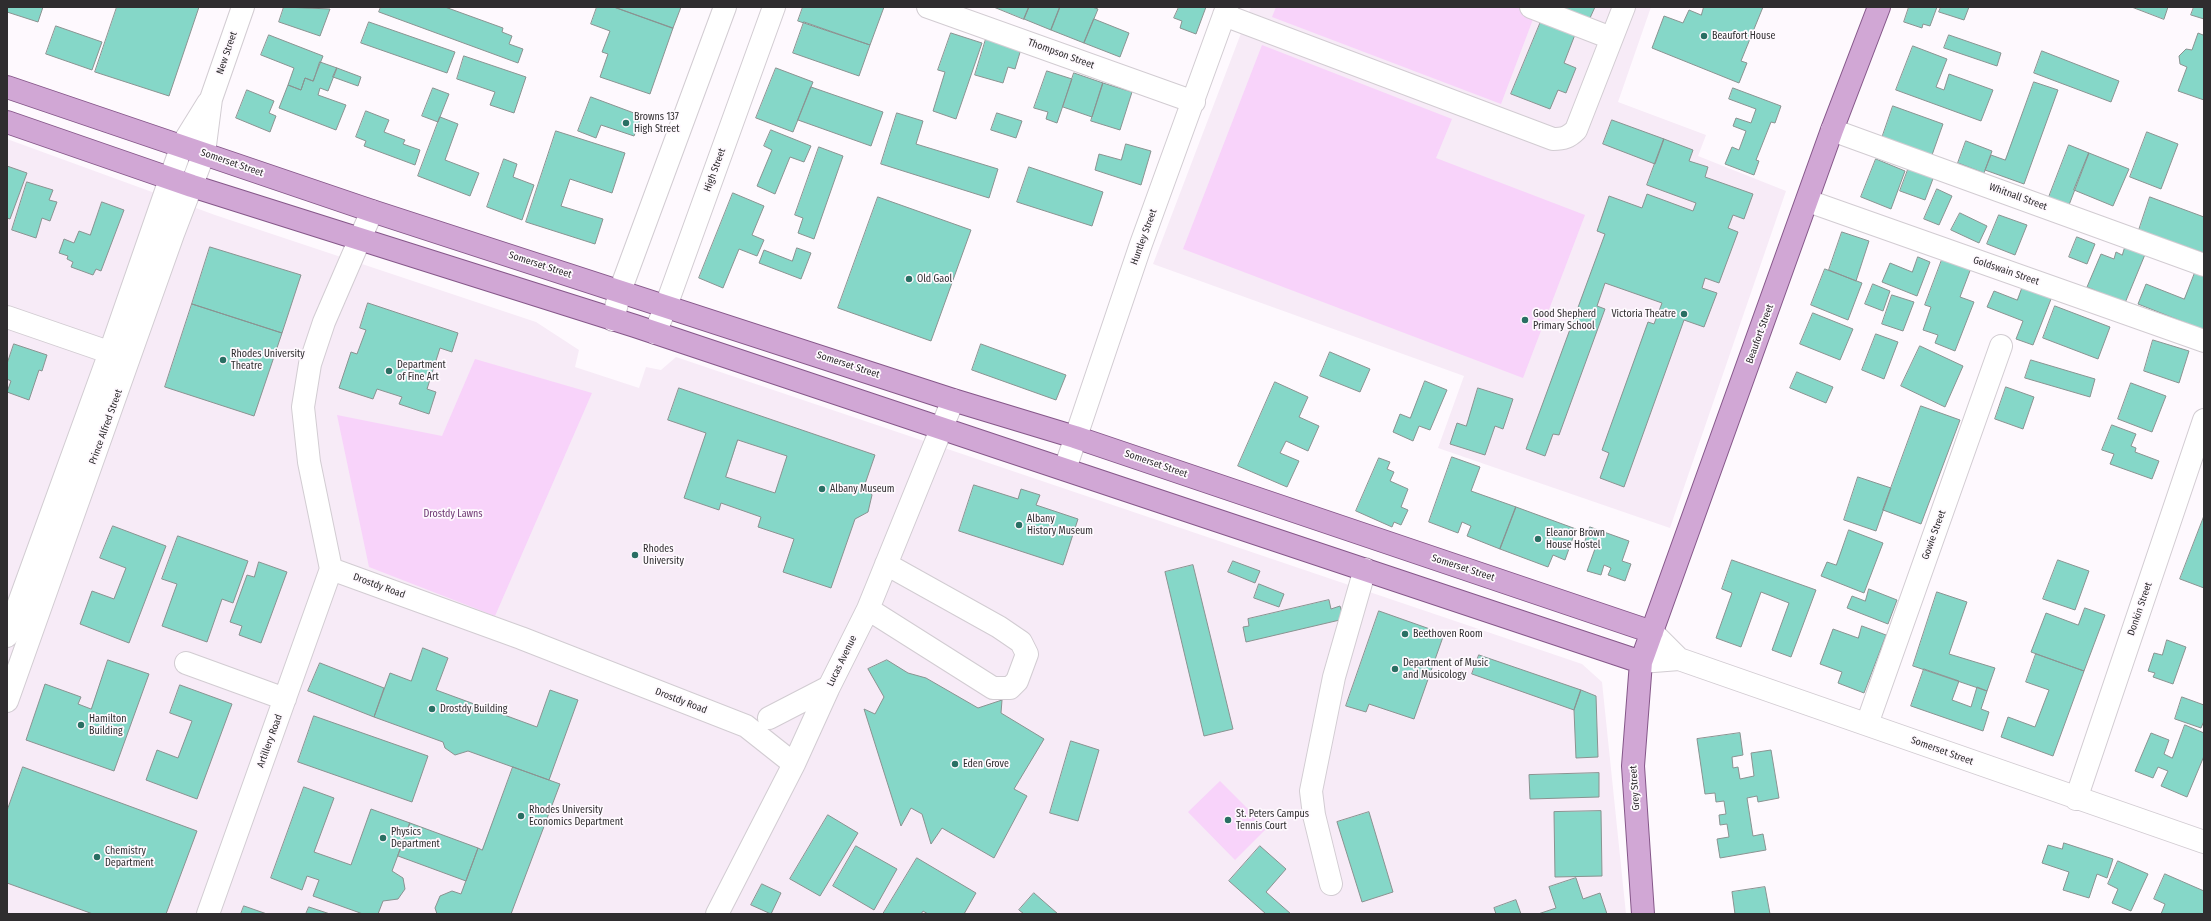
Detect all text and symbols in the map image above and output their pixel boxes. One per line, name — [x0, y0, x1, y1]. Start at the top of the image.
street label: New Street — [214, 30, 240, 76]
place label: Beaufort House — [1712, 30, 1776, 42]
marker: Beaufort House — [1699, 31, 1709, 41]
street label: Thompson Street — [1026, 36, 1096, 72]
place label: Browns 137 High Street — [634, 111, 679, 134]
marker: Browns 137 High Street — [621, 118, 631, 128]
street label: Somerset Street — [199, 147, 265, 179]
street label: High Street — [702, 147, 728, 193]
street label: Whitnall Street — [1987, 181, 2049, 213]
street label: Huntley Street — [1128, 207, 1160, 267]
street label: Somerset Street — [507, 249, 573, 281]
street label: Goldswain Street — [1971, 254, 2041, 288]
place label: Old Gaol — [917, 273, 952, 285]
marker: Old Gaol — [904, 274, 914, 284]
street label: Beaufort Street — [1744, 303, 1776, 365]
place label: Good Shepherd Primary School — [1533, 308, 1596, 332]
place label: Victoria Theatre — [1611, 308, 1676, 320]
marker: Victoria Theatre — [1679, 309, 1689, 319]
marker: Good Shepherd Primary School — [1520, 315, 1530, 325]
place label: Rhodes University Theatre — [231, 348, 305, 372]
street label: Somerset Street — [815, 349, 881, 381]
marker: Rhodes University Theatre — [218, 355, 228, 365]
place label: Department of Fine Art — [397, 359, 446, 382]
marker: Department of Fine Art — [384, 366, 394, 376]
street label: Prince Alfred Street — [87, 388, 125, 466]
street label: Somerset Street — [1123, 448, 1189, 480]
place label: Albany Museum — [830, 483, 895, 495]
marker: Albany Museum — [817, 484, 827, 494]
park label: Drostdy Lawns — [423, 508, 483, 520]
street label: Gowie Street — [1919, 509, 1949, 561]
place label: Albany History Museum — [1027, 513, 1093, 536]
marker: Albany History Museum — [1014, 520, 1024, 530]
place label: Eleanor Brown House Hostel — [1546, 527, 1605, 550]
marker: Eleanor Brown House Hostel — [1533, 534, 1543, 544]
place label: Rhodes University — [643, 543, 684, 566]
marker: Rhodes University — [630, 550, 640, 560]
street label: Somerset Street — [1430, 552, 1496, 584]
street label: Drostdy Road — [351, 571, 407, 601]
street label: Donkin Street — [2125, 581, 2155, 637]
place label: Beethoven Room — [1413, 628, 1483, 640]
marker: Beethoven Room — [1400, 629, 1410, 639]
street label: Lucas Avenue — [825, 634, 859, 688]
place label: Department of Music and Musicology — [1403, 657, 1488, 680]
marker: Department of Music and Musicology — [1390, 664, 1400, 674]
street label: Drostdy Road — [653, 686, 709, 716]
place label: Drostdy Building — [440, 703, 507, 715]
marker: Drostdy Building — [427, 704, 437, 714]
place label: Hamilton Building — [89, 713, 126, 736]
street label: Artillery Road — [255, 713, 285, 769]
marker: Hamilton Building — [76, 720, 86, 730]
street label: Somerset Street — [1909, 734, 1975, 768]
place label: Eden Grove — [963, 758, 1009, 770]
marker: Eden Grove — [950, 759, 960, 769]
street label: Grey Street — [1627, 765, 1643, 811]
place label: Rhodes University Economics Department — [529, 804, 623, 828]
place label: St. Peters Campus Tennis Court — [1236, 808, 1309, 832]
marker: Rhodes University Economics Department — [516, 811, 526, 821]
marker: St. Peters Campus Tennis Court — [1223, 815, 1233, 825]
place label: Physics Department — [391, 826, 440, 850]
marker: Physics Department — [378, 833, 388, 843]
place label: Chemistry Department — [105, 845, 154, 868]
marker: Chemistry Department — [92, 852, 102, 862]

